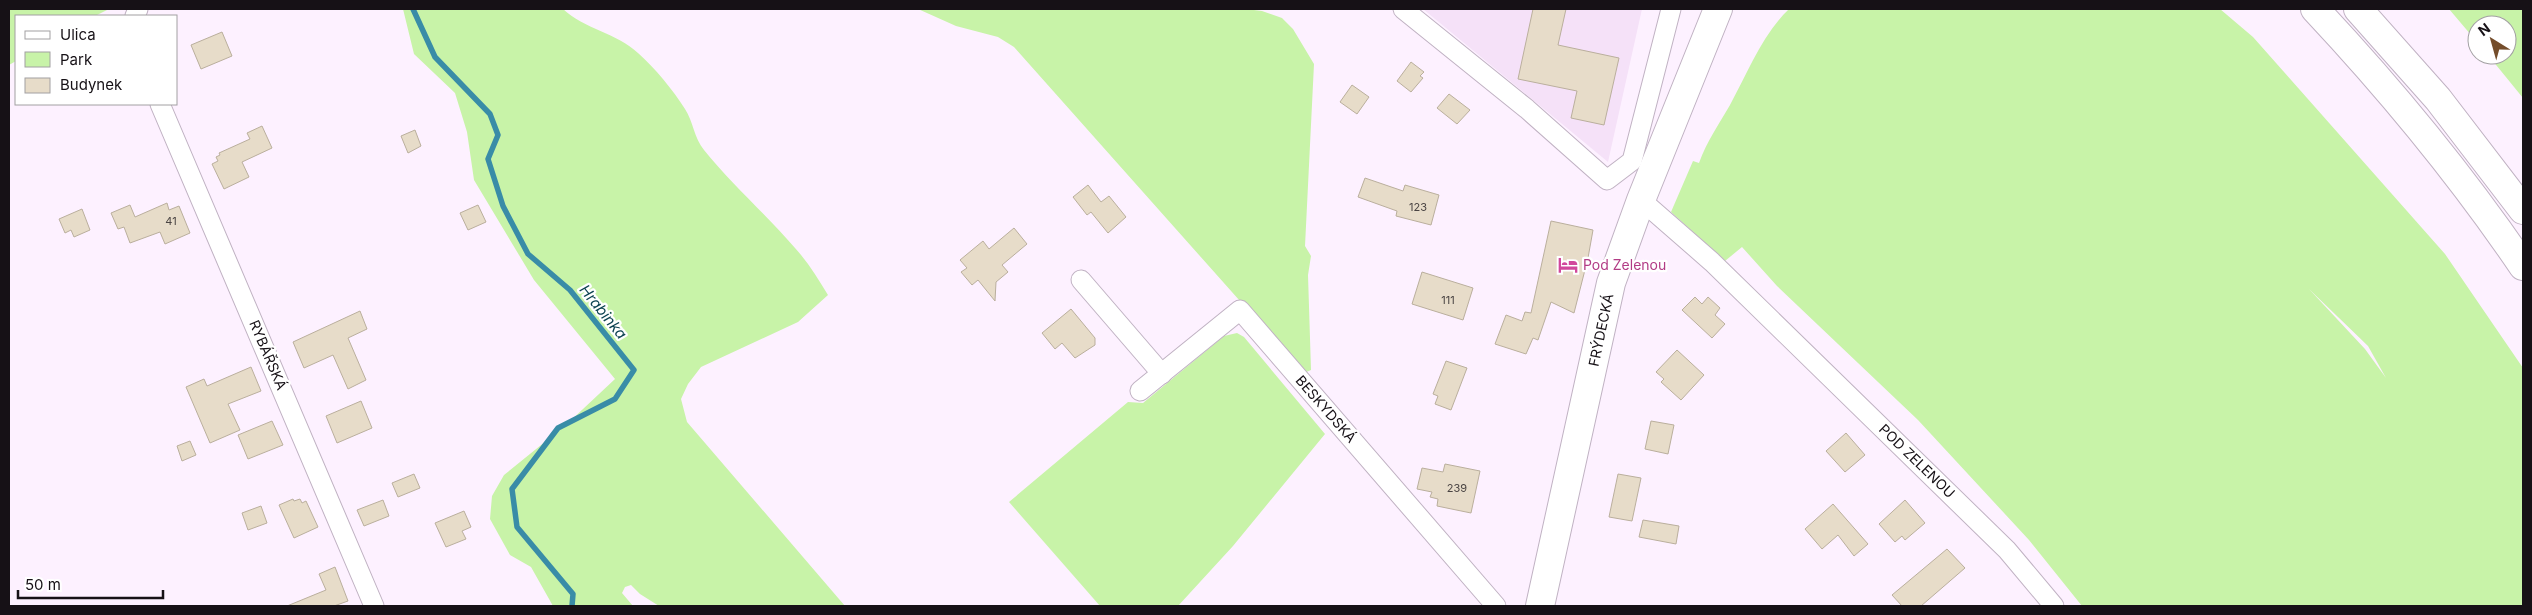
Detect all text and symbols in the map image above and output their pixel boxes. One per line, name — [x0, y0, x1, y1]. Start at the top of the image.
legend — [15, 15, 178, 105]
north arrow — [2467, 15, 2517, 65]
text: N — [2474, 19, 2493, 39]
text: Ulica — [60, 25, 96, 44]
text: Park — [60, 50, 93, 69]
text: Budynek — [60, 75, 123, 94]
house number: 123 — [1409, 200, 1427, 214]
house number: 41 — [165, 214, 177, 228]
hotel icon: Pod Zelenou — [1557, 254, 1579, 276]
place label: Pod Zelenou — [1583, 256, 1666, 273]
water label: Hrabinka — [576, 281, 631, 343]
street label: FRÝDECKÁ — [1584, 291, 1617, 368]
house number: 111 — [1441, 293, 1455, 307]
street label: RYBÁŘSKÁ — [246, 317, 291, 393]
street label: BESKYDSKÁ — [1293, 372, 1360, 446]
street label: POD ZELENOU — [1876, 420, 1959, 501]
house number: 239 — [1447, 481, 1467, 495]
scale bar — [18, 568, 162, 600]
text: 50 m — [25, 575, 61, 594]

